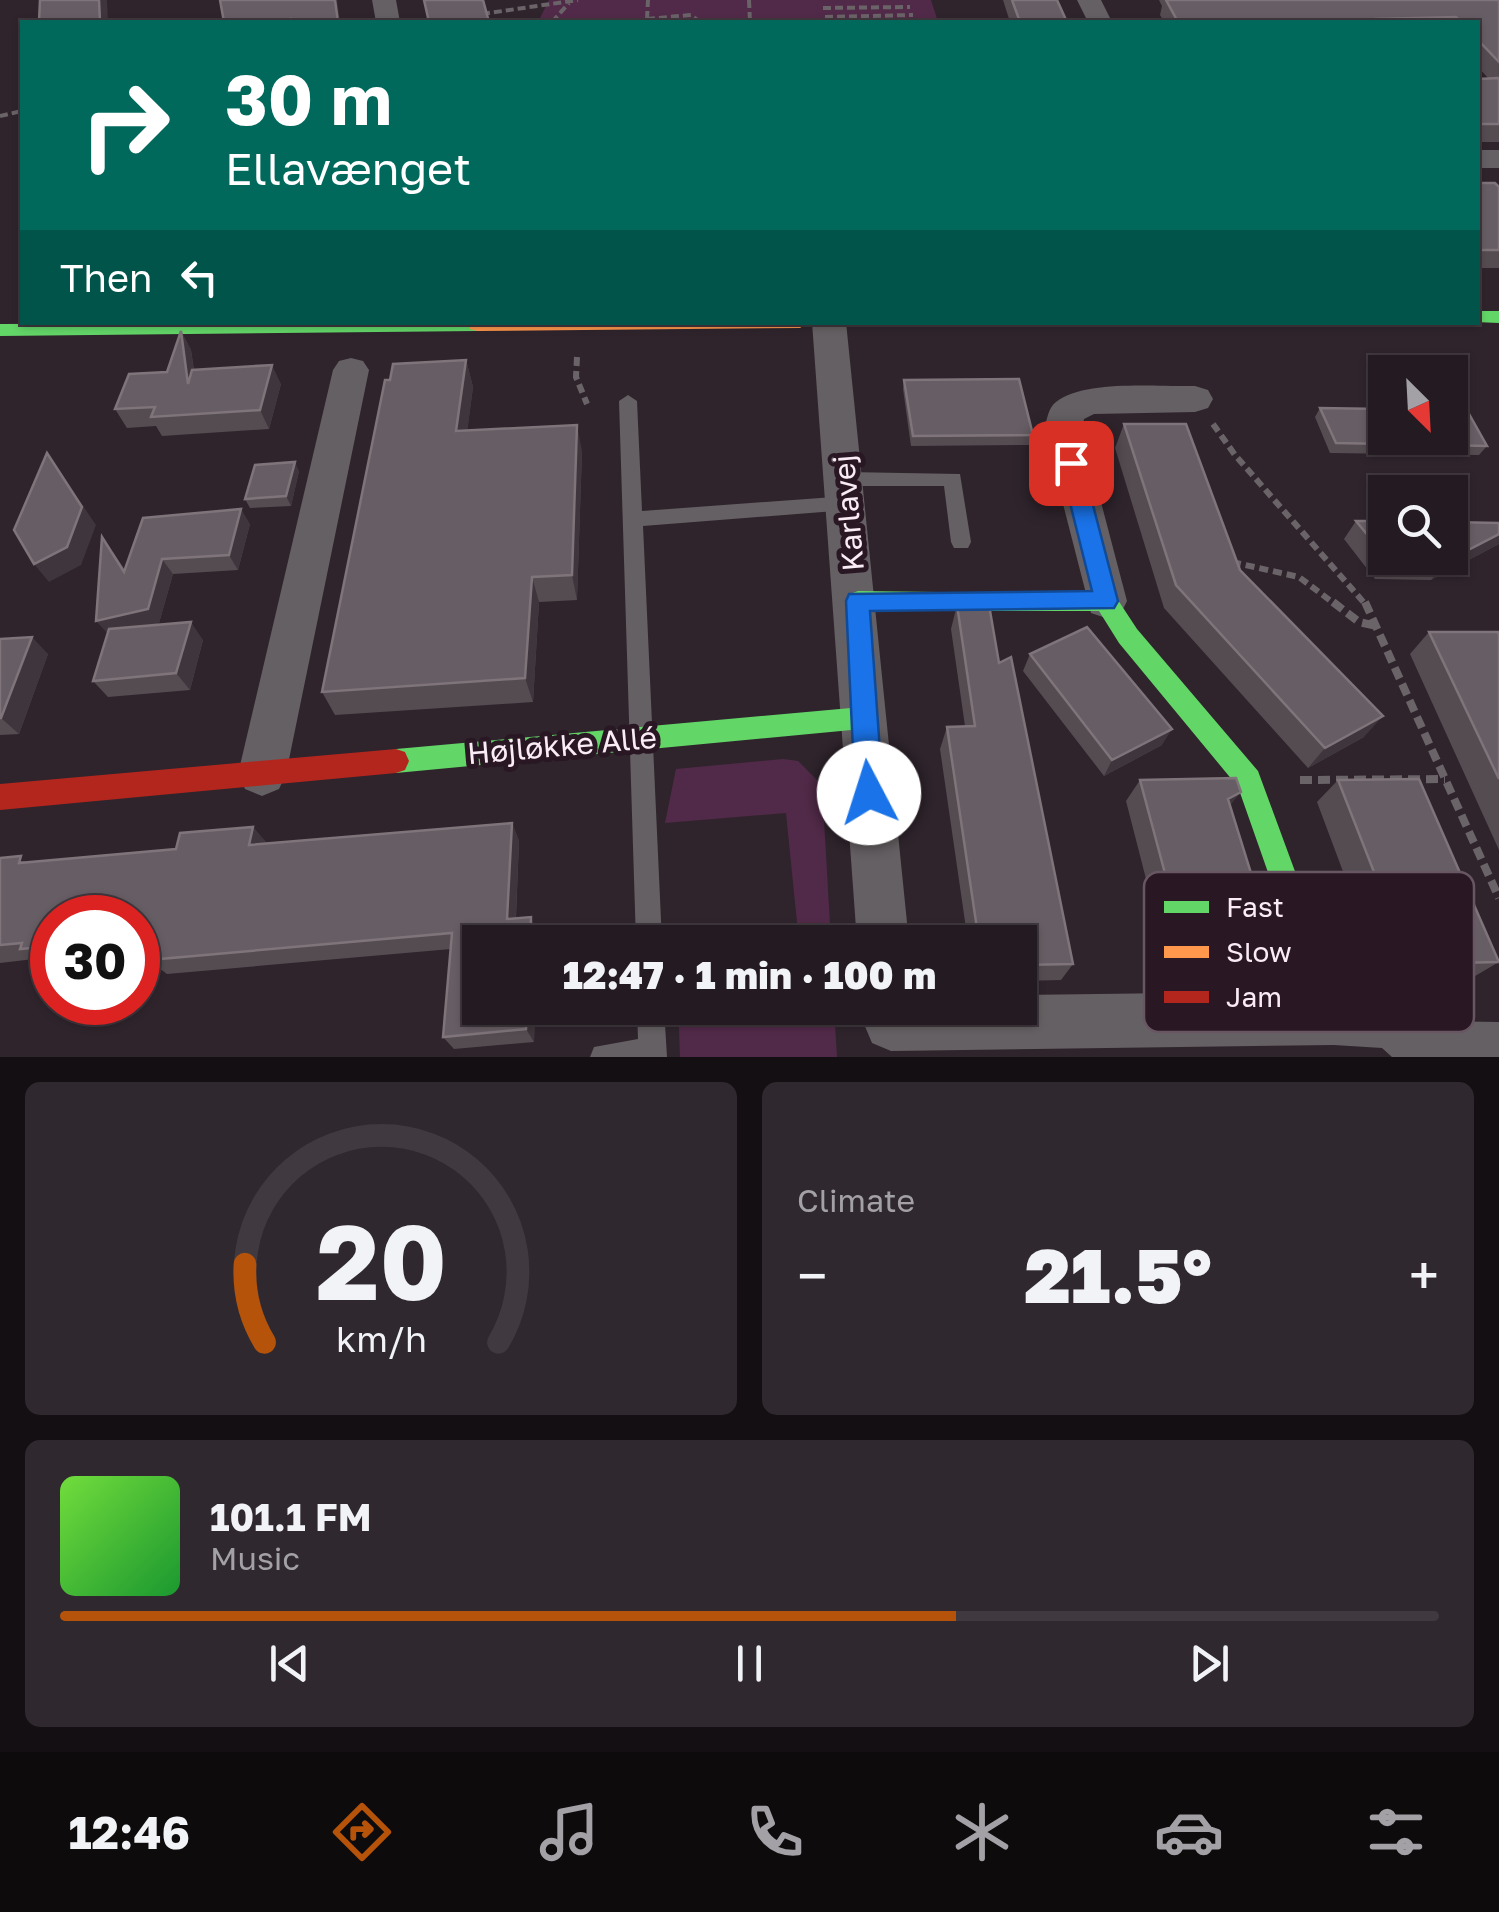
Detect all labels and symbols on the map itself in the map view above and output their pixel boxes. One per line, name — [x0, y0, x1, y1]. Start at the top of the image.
north arrow — [1368, 355, 1468, 455]
pin — [1029, 421, 1114, 506]
street label: Karlavej — [825, 453, 871, 573]
street label: Højløkke Allé — [466, 719, 658, 771]
position arrow — [817, 741, 921, 845]
legend — [1144, 872, 1474, 1032]
text: Fast — [1226, 890, 1284, 923]
speed limit sign: 30 — [30, 895, 160, 1025]
text: Slow — [1226, 935, 1292, 968]
text: Jam — [1226, 980, 1282, 1013]

